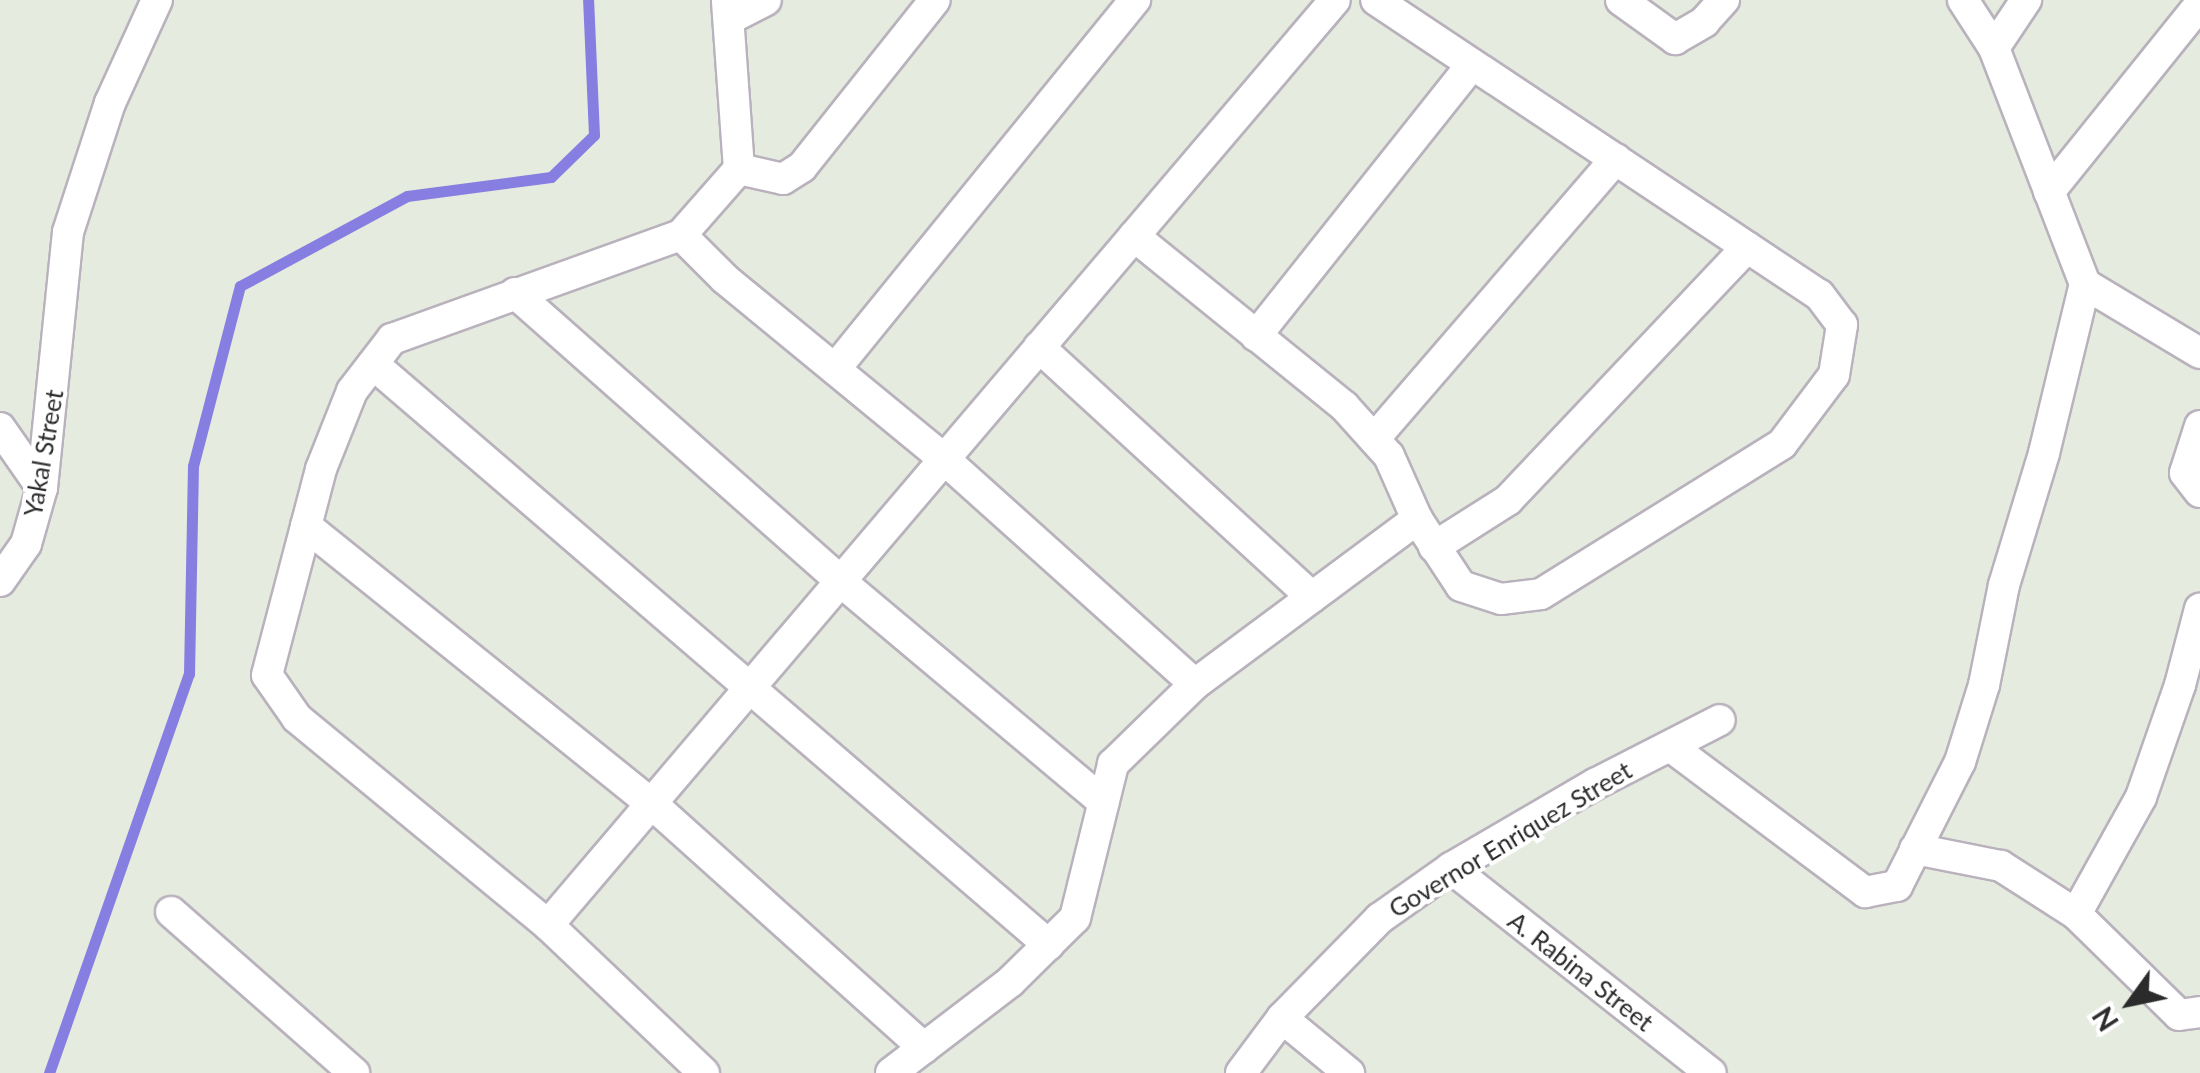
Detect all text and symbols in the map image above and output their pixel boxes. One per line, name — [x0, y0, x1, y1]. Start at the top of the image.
street label: Yakal Street — [17, 387, 69, 519]
street label: Governor Enriquez Street — [1383, 754, 1637, 924]
street label: A. Rabina Street — [1503, 905, 1659, 1037]
north arrow — [2080, 953, 2180, 1053]
text: N — [2085, 1001, 2125, 1038]

